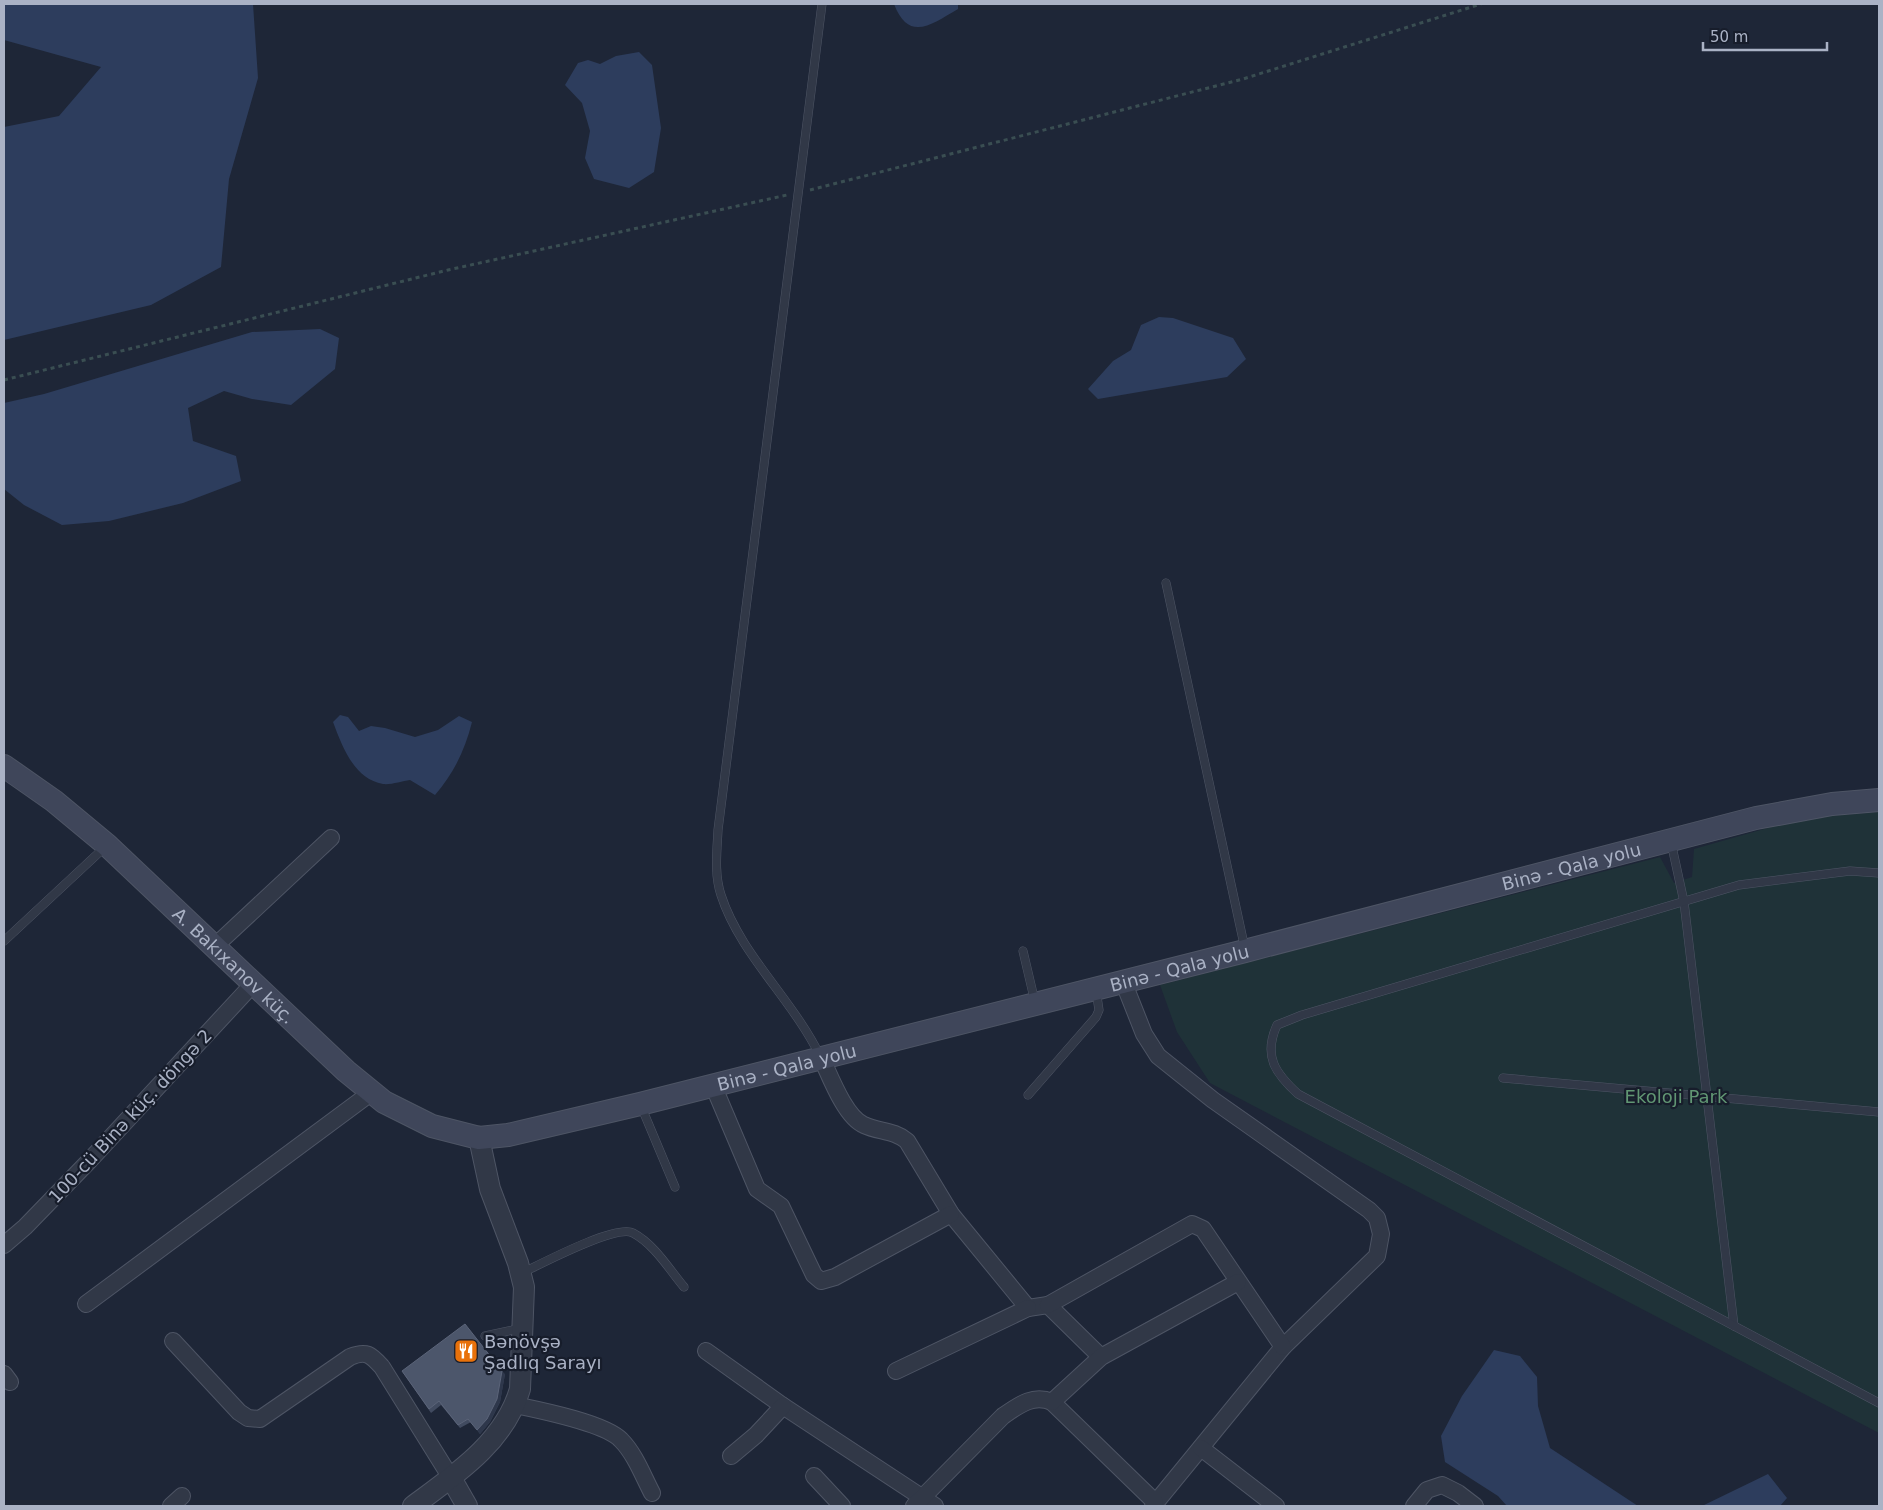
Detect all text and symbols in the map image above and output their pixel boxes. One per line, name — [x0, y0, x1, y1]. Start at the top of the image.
scale bar — [1703, 20, 1827, 52]
text: 50 m — [1710, 28, 1748, 46]
street label: Binə - Qala yolu — [1499, 838, 1643, 894]
street label: A. Bakıxanov küç. — [169, 903, 299, 1028]
street label: Binə - Qala yolu — [1107, 940, 1251, 995]
street label: 100-cü Binə küç. döngə 2 — [44, 1025, 216, 1207]
street label: Binə - Qala yolu — [715, 1039, 858, 1095]
park label: Ekoloji Park — [1625, 1086, 1728, 1107]
place label: Bənövşə Şadlıq Sarayı — [484, 1331, 602, 1373]
restaurant icon: Bənövşə Şadlıq Sarayı — [453, 1338, 479, 1364]

